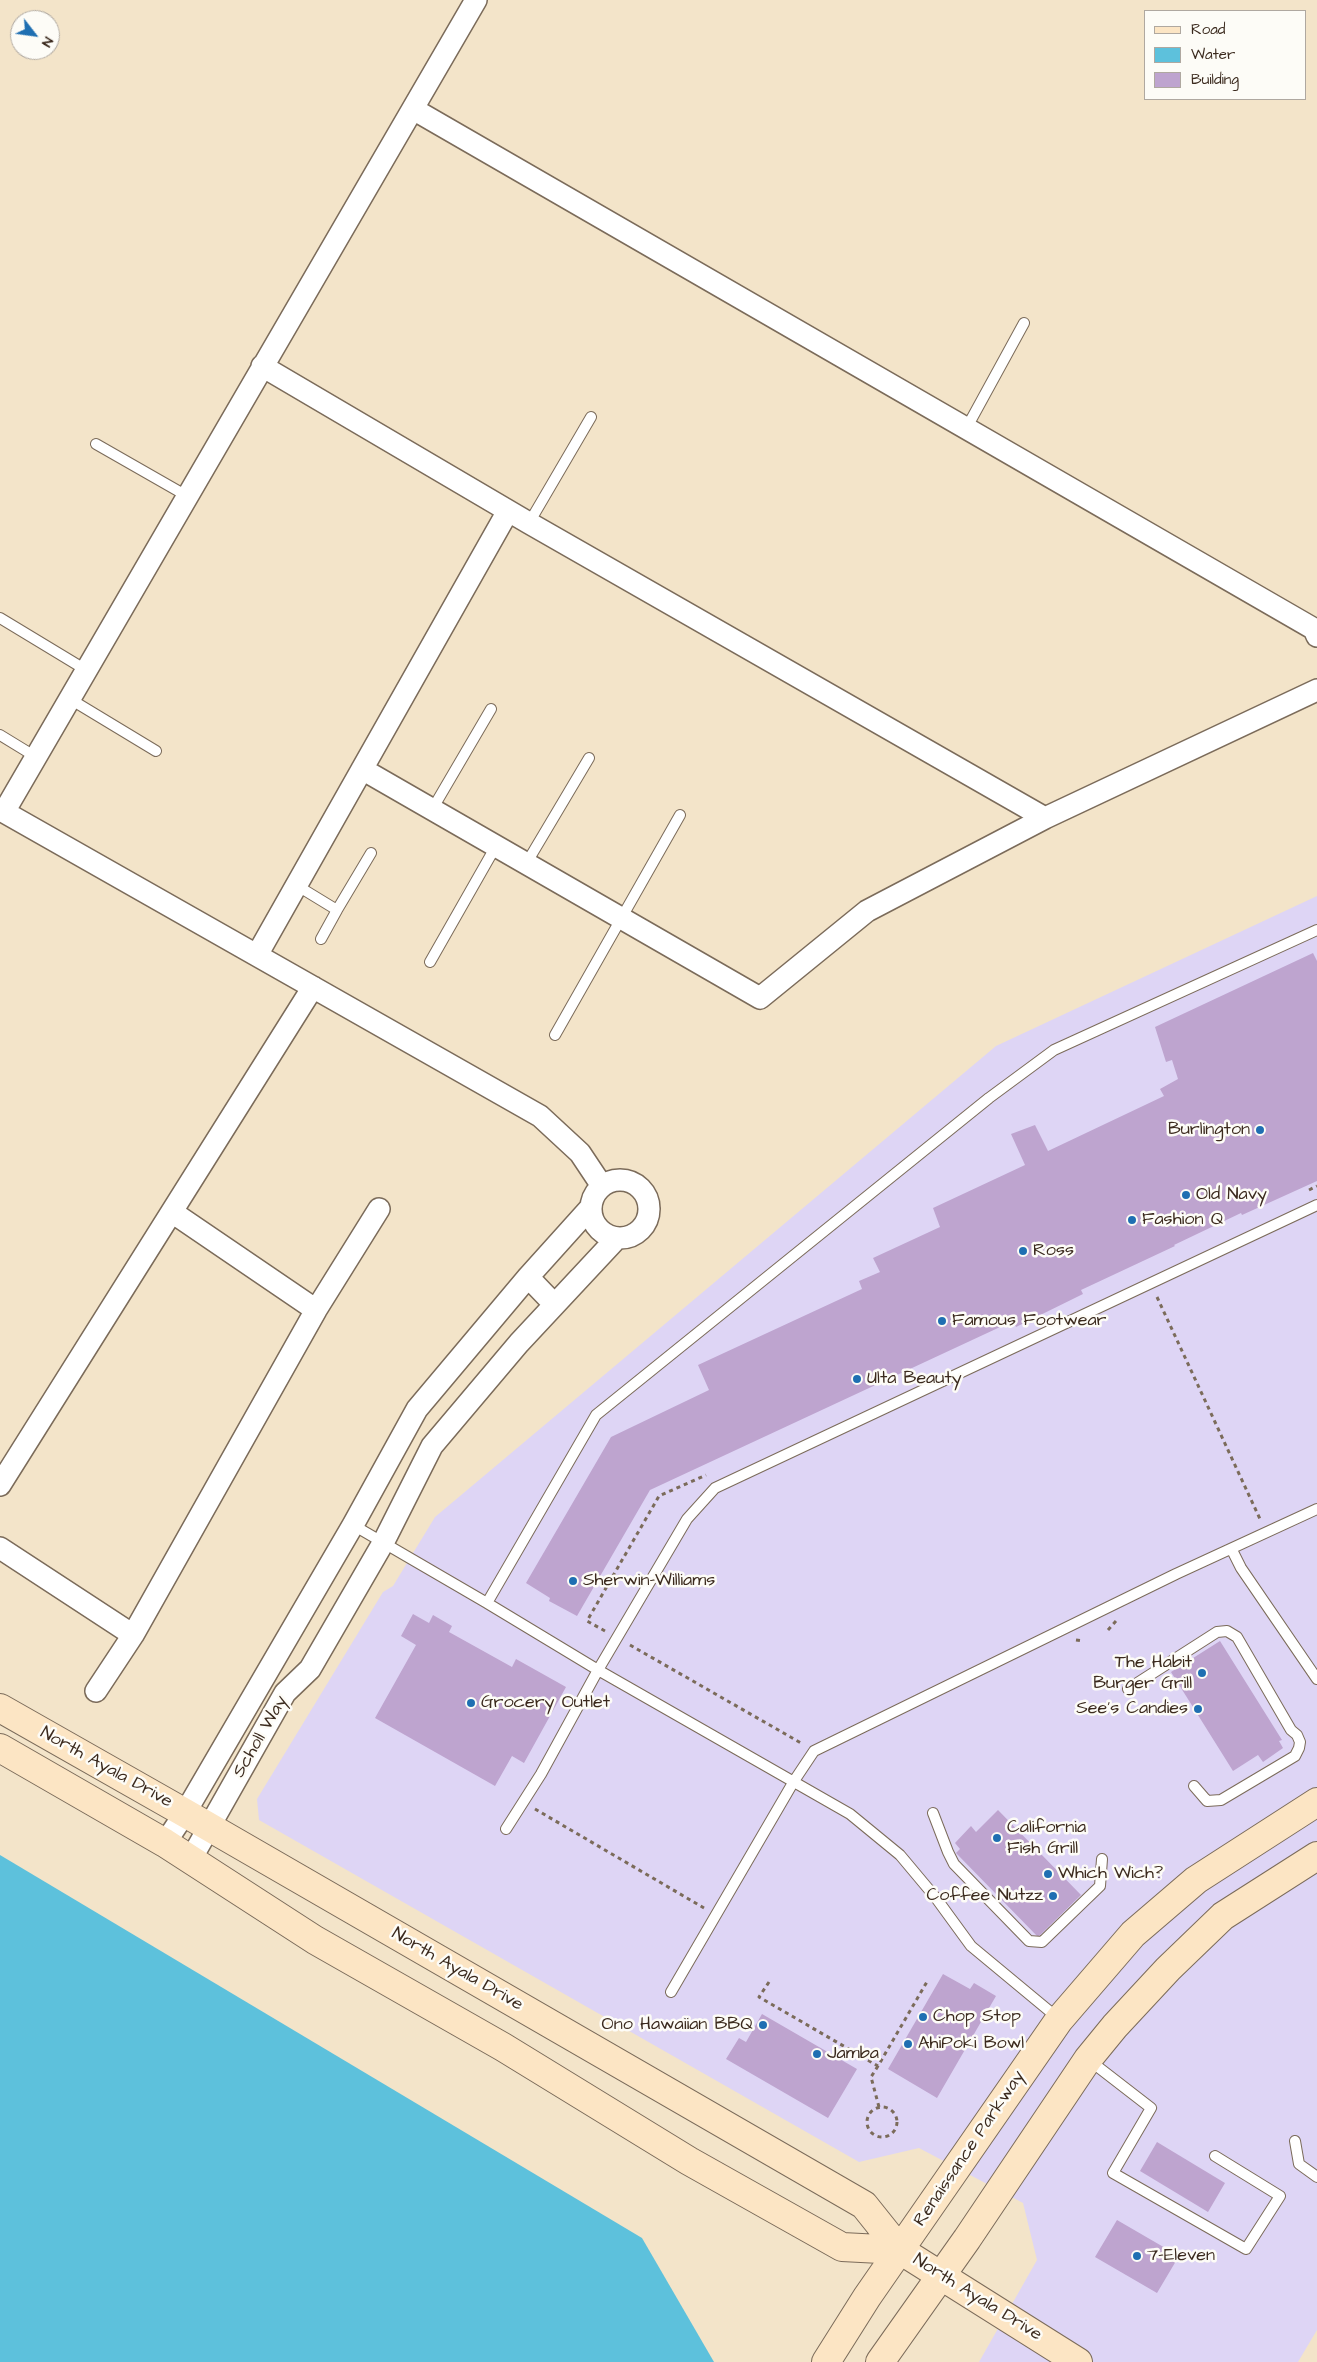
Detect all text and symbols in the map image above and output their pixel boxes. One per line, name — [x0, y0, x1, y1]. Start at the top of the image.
north arrow — [10, 10, 60, 60]
legend — [1144, 10, 1307, 100]
text: Road — [1191, 19, 1225, 40]
text: N — [36, 33, 58, 51]
text: Water — [1191, 44, 1235, 65]
text: Building — [1191, 69, 1239, 90]
place label: Burlington — [1168, 1119, 1250, 1141]
marker: Burlington — [1254, 1124, 1266, 1136]
place label: Old Navy — [1196, 1184, 1267, 1206]
marker: Old Navy — [1180, 1189, 1192, 1201]
place label: Fashion Q — [1142, 1209, 1223, 1231]
marker: Fashion Q — [1126, 1214, 1138, 1226]
place label: Ross — [1033, 1240, 1074, 1262]
marker: Ross — [1017, 1245, 1029, 1257]
place label: Famous Footwear — [952, 1310, 1107, 1332]
marker: Famous Footwear — [936, 1315, 948, 1327]
place label: Ulta Beauty — [867, 1368, 962, 1390]
marker: Ulta Beauty — [851, 1373, 863, 1385]
place label: Sherwin-Williams — [583, 1570, 715, 1592]
marker: Sherwin-Williams — [567, 1575, 579, 1587]
place label: The Habit Burger Grill — [1093, 1652, 1192, 1695]
marker: The Habit Burger Grill — [1196, 1667, 1208, 1679]
street label: Scholl Way — [229, 1692, 293, 1782]
place label: Grocery Outlet — [481, 1692, 610, 1714]
marker: Grocery Outlet — [465, 1697, 477, 1709]
place label: See's Candies — [1076, 1698, 1188, 1720]
marker: See's Candies — [1192, 1703, 1204, 1715]
street label: North Ayala Drive — [36, 1723, 176, 1813]
place label: California Fish Grill — [1007, 1817, 1086, 1860]
marker: California Fish Grill — [991, 1832, 1003, 1844]
place label: Which Wich? — [1058, 1863, 1163, 1885]
marker: Which Wich? — [1042, 1868, 1054, 1880]
place label: Coffee Nutzz — [927, 1885, 1043, 1907]
marker: Coffee Nutzz — [1047, 1890, 1059, 1902]
street label: North Ayala Drive — [388, 1924, 526, 2016]
place label: Chop Stop — [933, 2006, 1021, 2028]
marker: Chop Stop — [917, 2011, 929, 2023]
place label: Ono Hawaiian BBQ — [602, 2014, 753, 2036]
marker: Ono Hawaiian BBQ — [757, 2019, 769, 2031]
place label: AhiPoki Bowl — [918, 2033, 1024, 2055]
marker: AhiPoki Bowl — [902, 2038, 914, 2050]
place label: Jamba — [827, 2043, 879, 2065]
marker: Jamba — [811, 2048, 823, 2060]
street label: Renaissance Parkway — [910, 2067, 1030, 2231]
place label: 7-Eleven — [1147, 2245, 1215, 2267]
street label: North Ayala Drive — [909, 2250, 1045, 2346]
marker: 7-Eleven — [1131, 2250, 1143, 2262]

